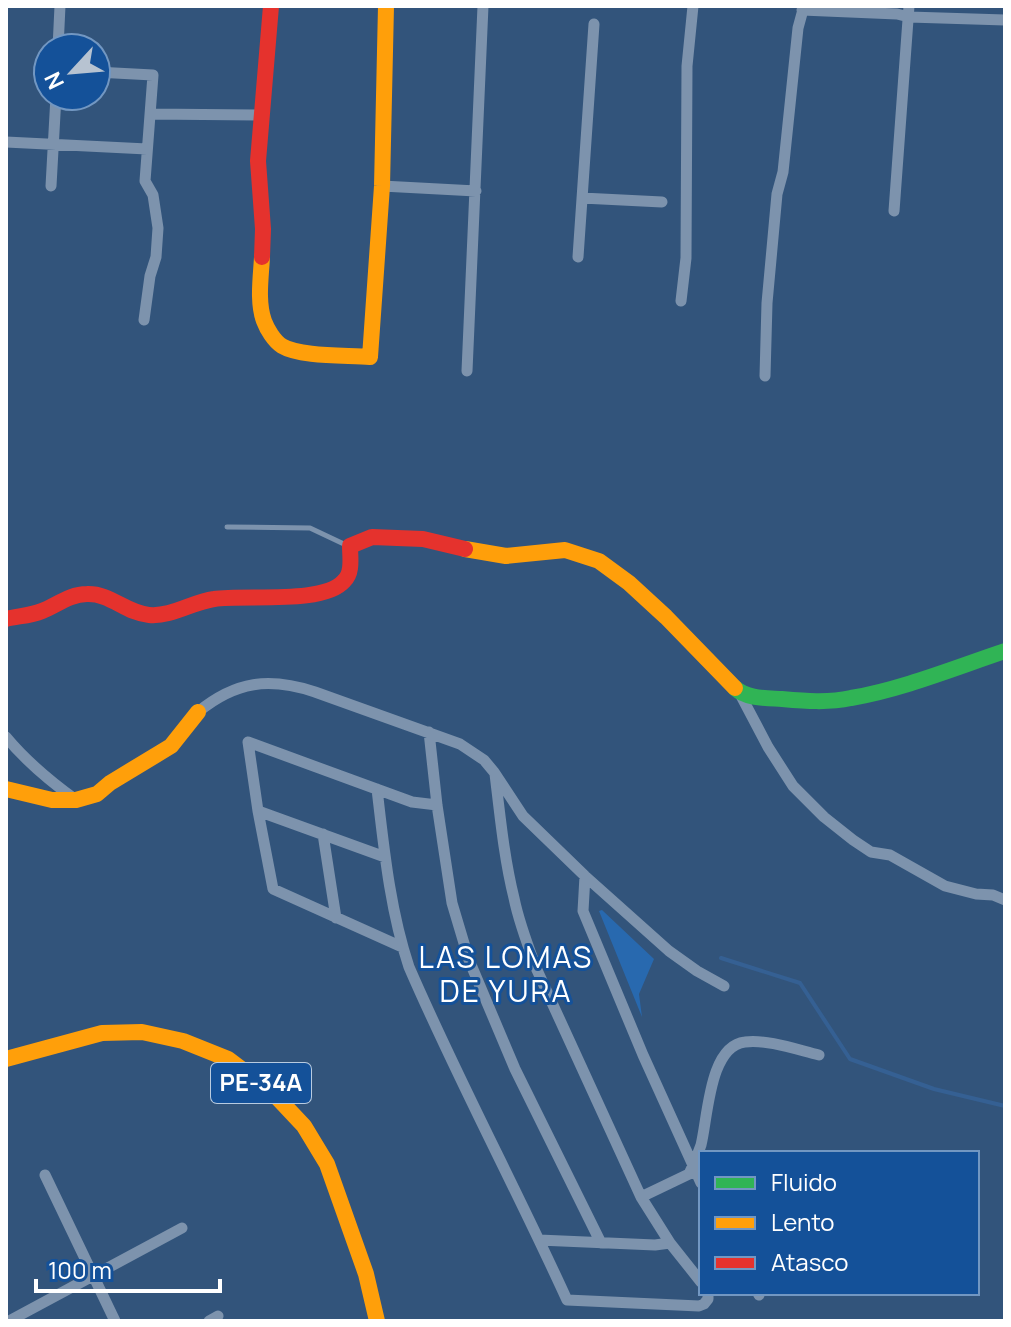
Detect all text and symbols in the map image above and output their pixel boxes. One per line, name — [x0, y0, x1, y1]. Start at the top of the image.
north arrow — [32, 32, 112, 112]
text: N — [37, 67, 71, 94]
district label: LAS LOMAS DE YURA — [419, 936, 593, 1011]
road number: PE-34A — [211, 1063, 311, 1103]
legend — [699, 1151, 979, 1295]
text: Fluido — [771, 1165, 837, 1198]
text: Lento — [771, 1205, 835, 1238]
scale bar — [36, 1243, 220, 1293]
text: Atasco — [771, 1245, 848, 1278]
text: 100 m — [48, 1253, 112, 1286]

